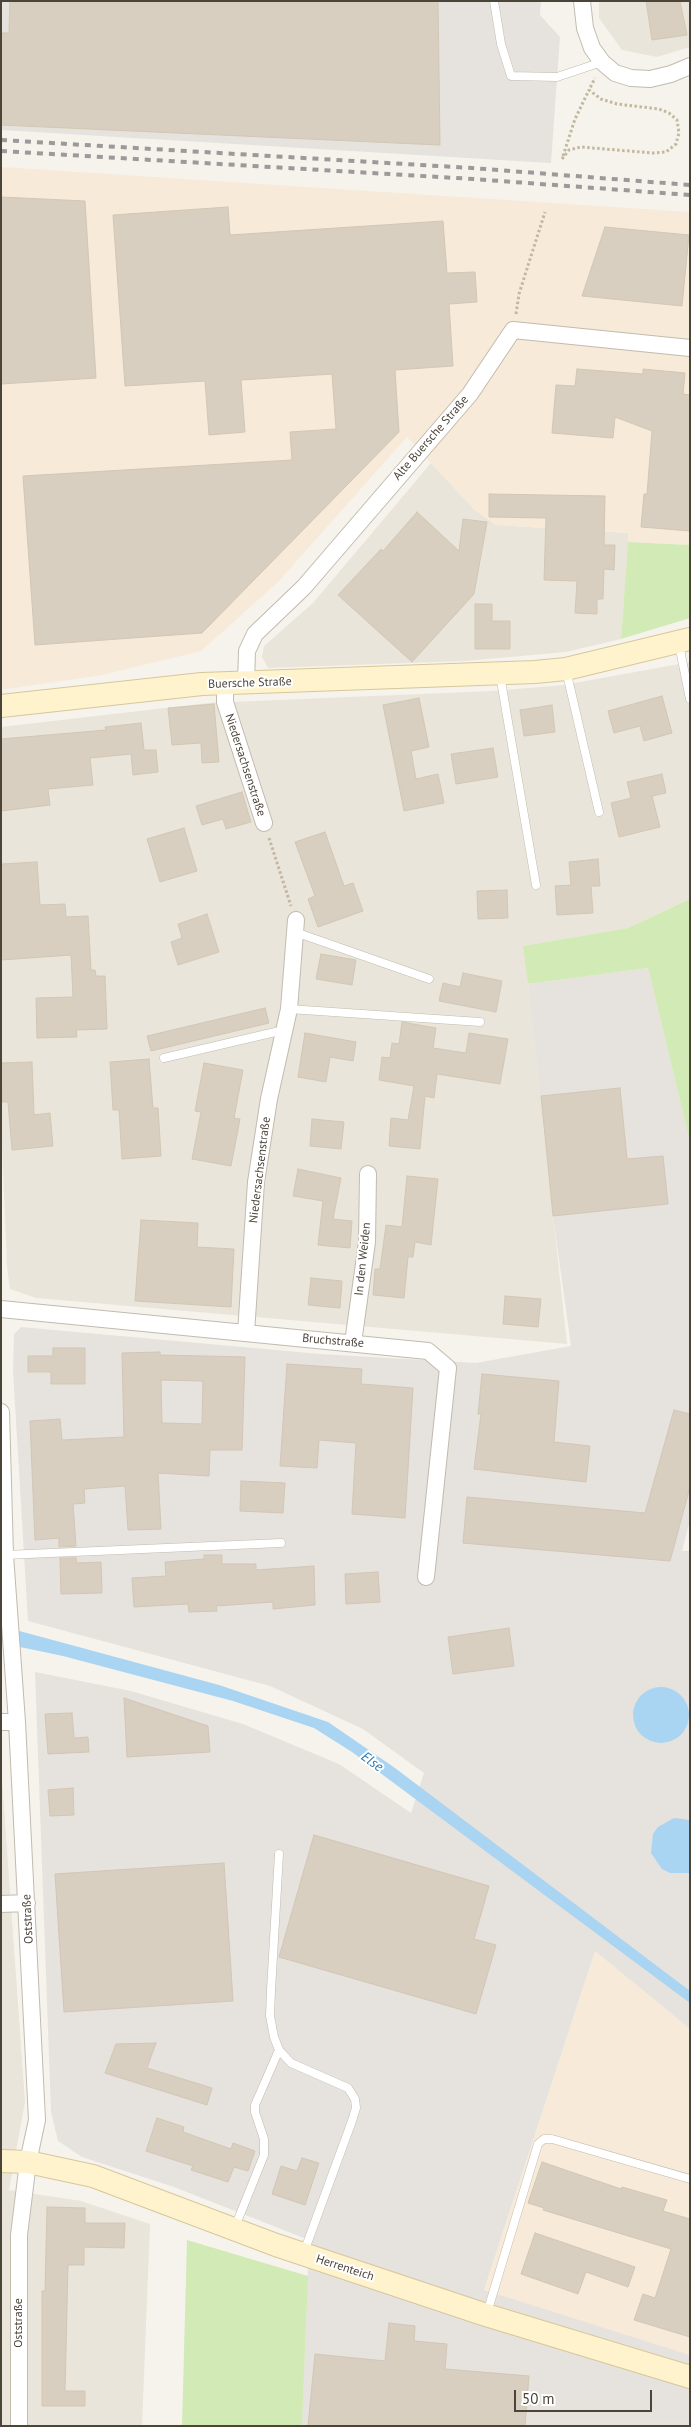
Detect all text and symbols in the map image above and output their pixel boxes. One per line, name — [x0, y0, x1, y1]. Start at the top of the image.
street label: Alte Buersche Straße — [390, 393, 472, 483]
street label: Buersche Straße — [208, 674, 292, 692]
street label: Niedersachsenstraße — [222, 712, 268, 818]
street label: Niedersachsenstraße — [246, 1116, 274, 1224]
street label: In den Weiden — [352, 1222, 374, 1296]
street label: Bruchstraße — [302, 1331, 364, 1351]
water label: Else — [358, 1748, 386, 1776]
street label: Oststraße — [20, 1894, 36, 1944]
street label: Herrenteich — [314, 2252, 376, 2284]
street label: Oststraße — [12, 2298, 26, 2348]
scale bar — [516, 2380, 654, 2412]
text: 50 m — [522, 2389, 555, 2408]

